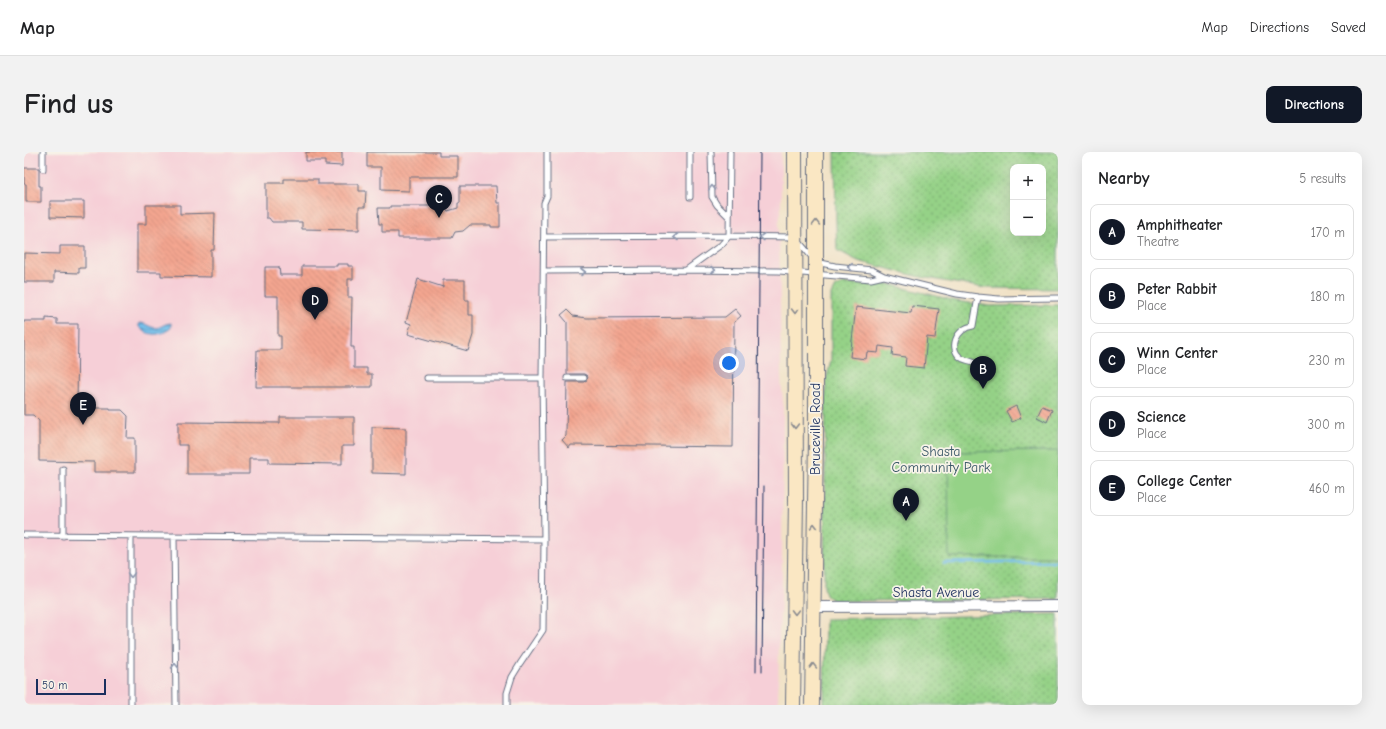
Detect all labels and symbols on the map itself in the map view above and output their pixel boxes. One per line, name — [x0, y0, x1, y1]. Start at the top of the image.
pin: C — [426, 185, 452, 218]
one-way arrow — [707, 185, 716, 191]
one-way arrow — [812, 220, 820, 226]
one-way arrow — [673, 233, 679, 241]
one-way arrow — [759, 233, 765, 241]
one-way arrow — [847, 263, 853, 272]
one-way arrow — [710, 266, 716, 275]
one-way arrow — [580, 268, 586, 276]
pin: D — [302, 287, 328, 320]
one-way arrow — [791, 308, 799, 314]
your location — [719, 353, 739, 373]
pin: B — [970, 356, 996, 389]
street label: Bruceville Road — [807, 383, 824, 475]
pin: E — [70, 392, 96, 425]
one-way arrow — [791, 423, 799, 429]
park label: Shasta Community Park — [892, 443, 991, 476]
pin: A — [893, 488, 919, 521]
one-way arrow — [810, 523, 818, 529]
one-way arrow — [127, 572, 135, 578]
street label: Shasta Avenue — [893, 584, 979, 601]
one-way arrow — [791, 609, 799, 615]
one-way arrow — [171, 663, 179, 669]
one-way arrow — [809, 663, 817, 669]
scale bar — [36, 677, 106, 696]

